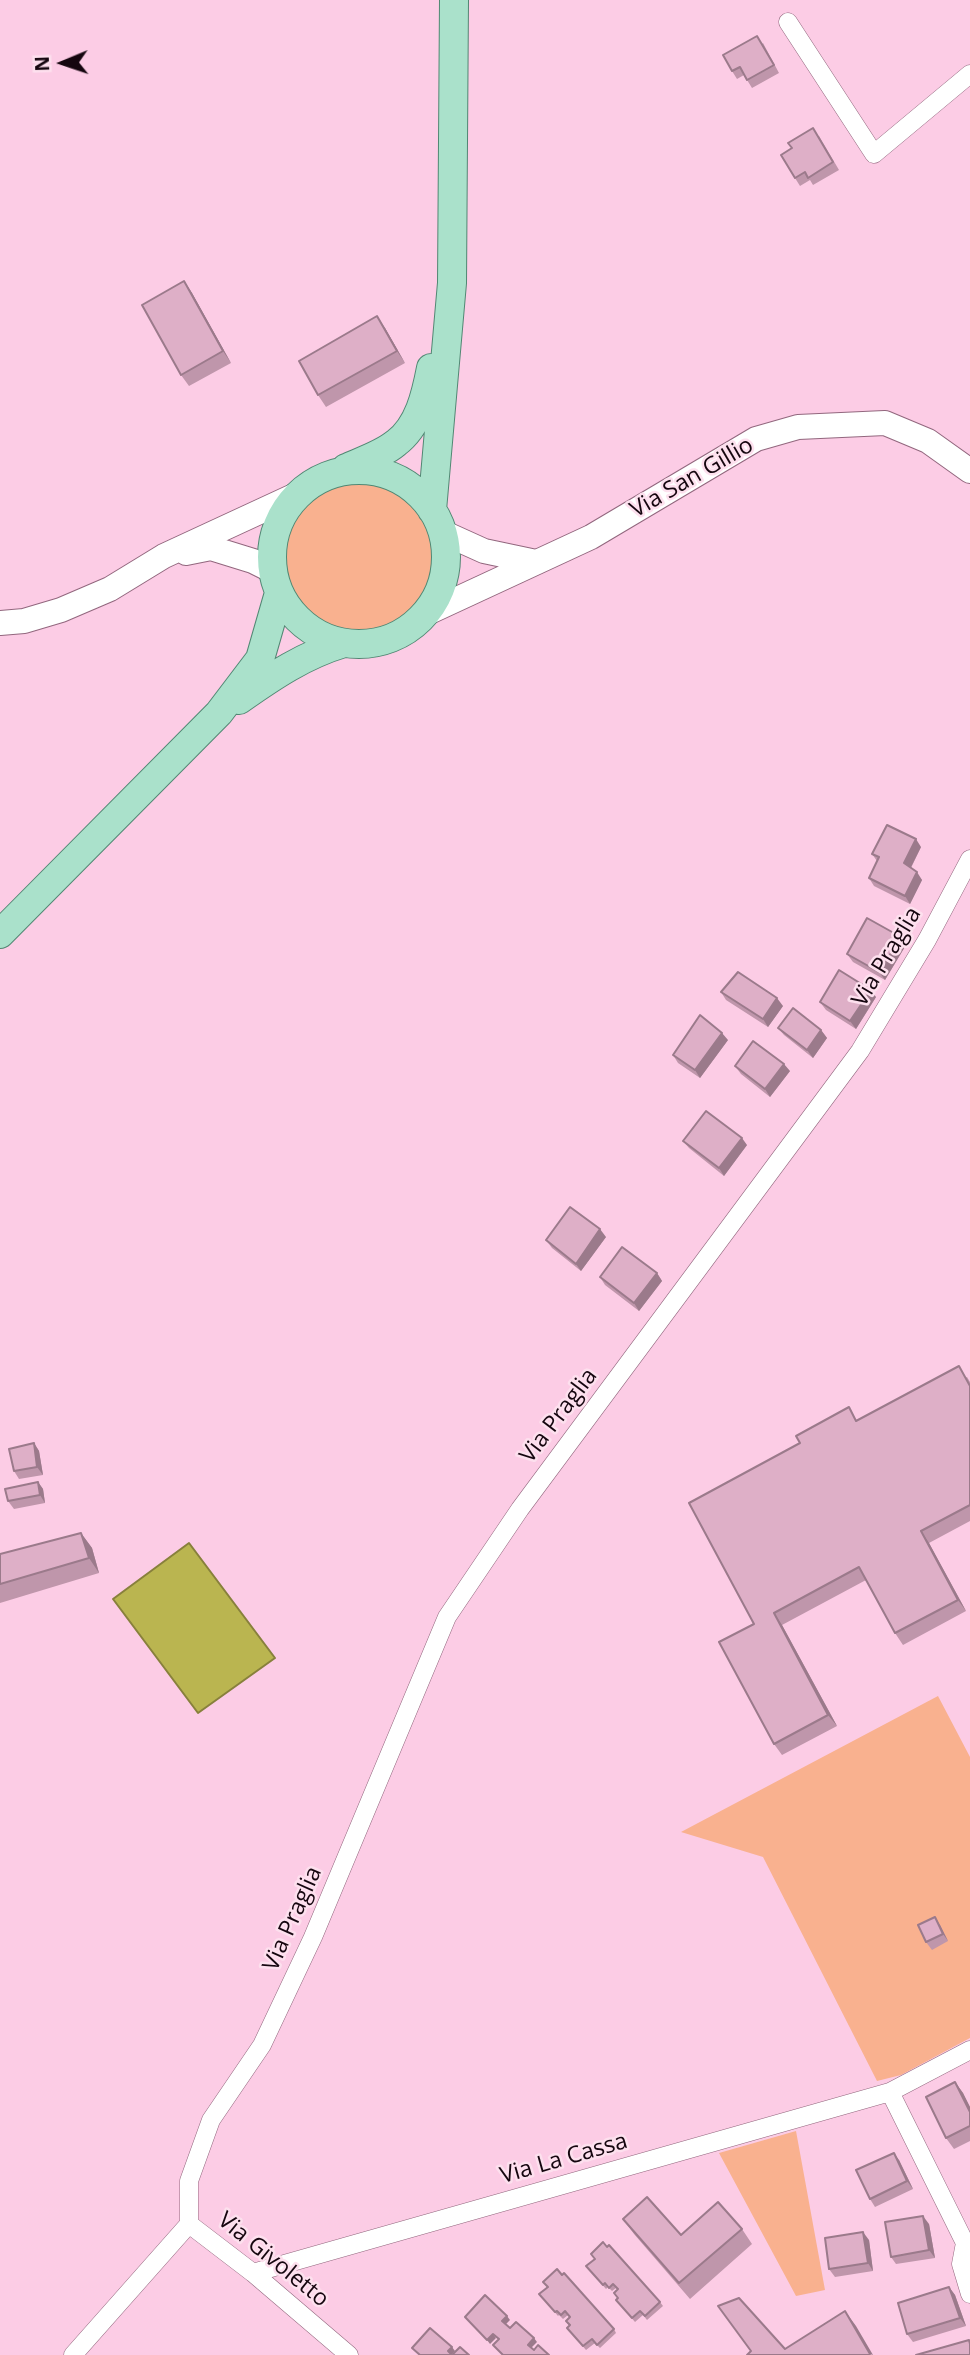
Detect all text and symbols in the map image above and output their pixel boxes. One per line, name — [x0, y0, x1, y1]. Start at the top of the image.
north arrow — [28, 28, 98, 98]
text: N — [29, 56, 55, 72]
street label: Via San Gillio — [626, 432, 758, 524]
street label: Via Praglia — [847, 902, 927, 1012]
street label: Via Praglia — [515, 1363, 603, 1469]
street label: Via Praglia — [258, 1863, 328, 1975]
street label: Via La Cassa — [497, 2128, 631, 2190]
street label: Via Givoletto — [212, 2207, 334, 2313]

